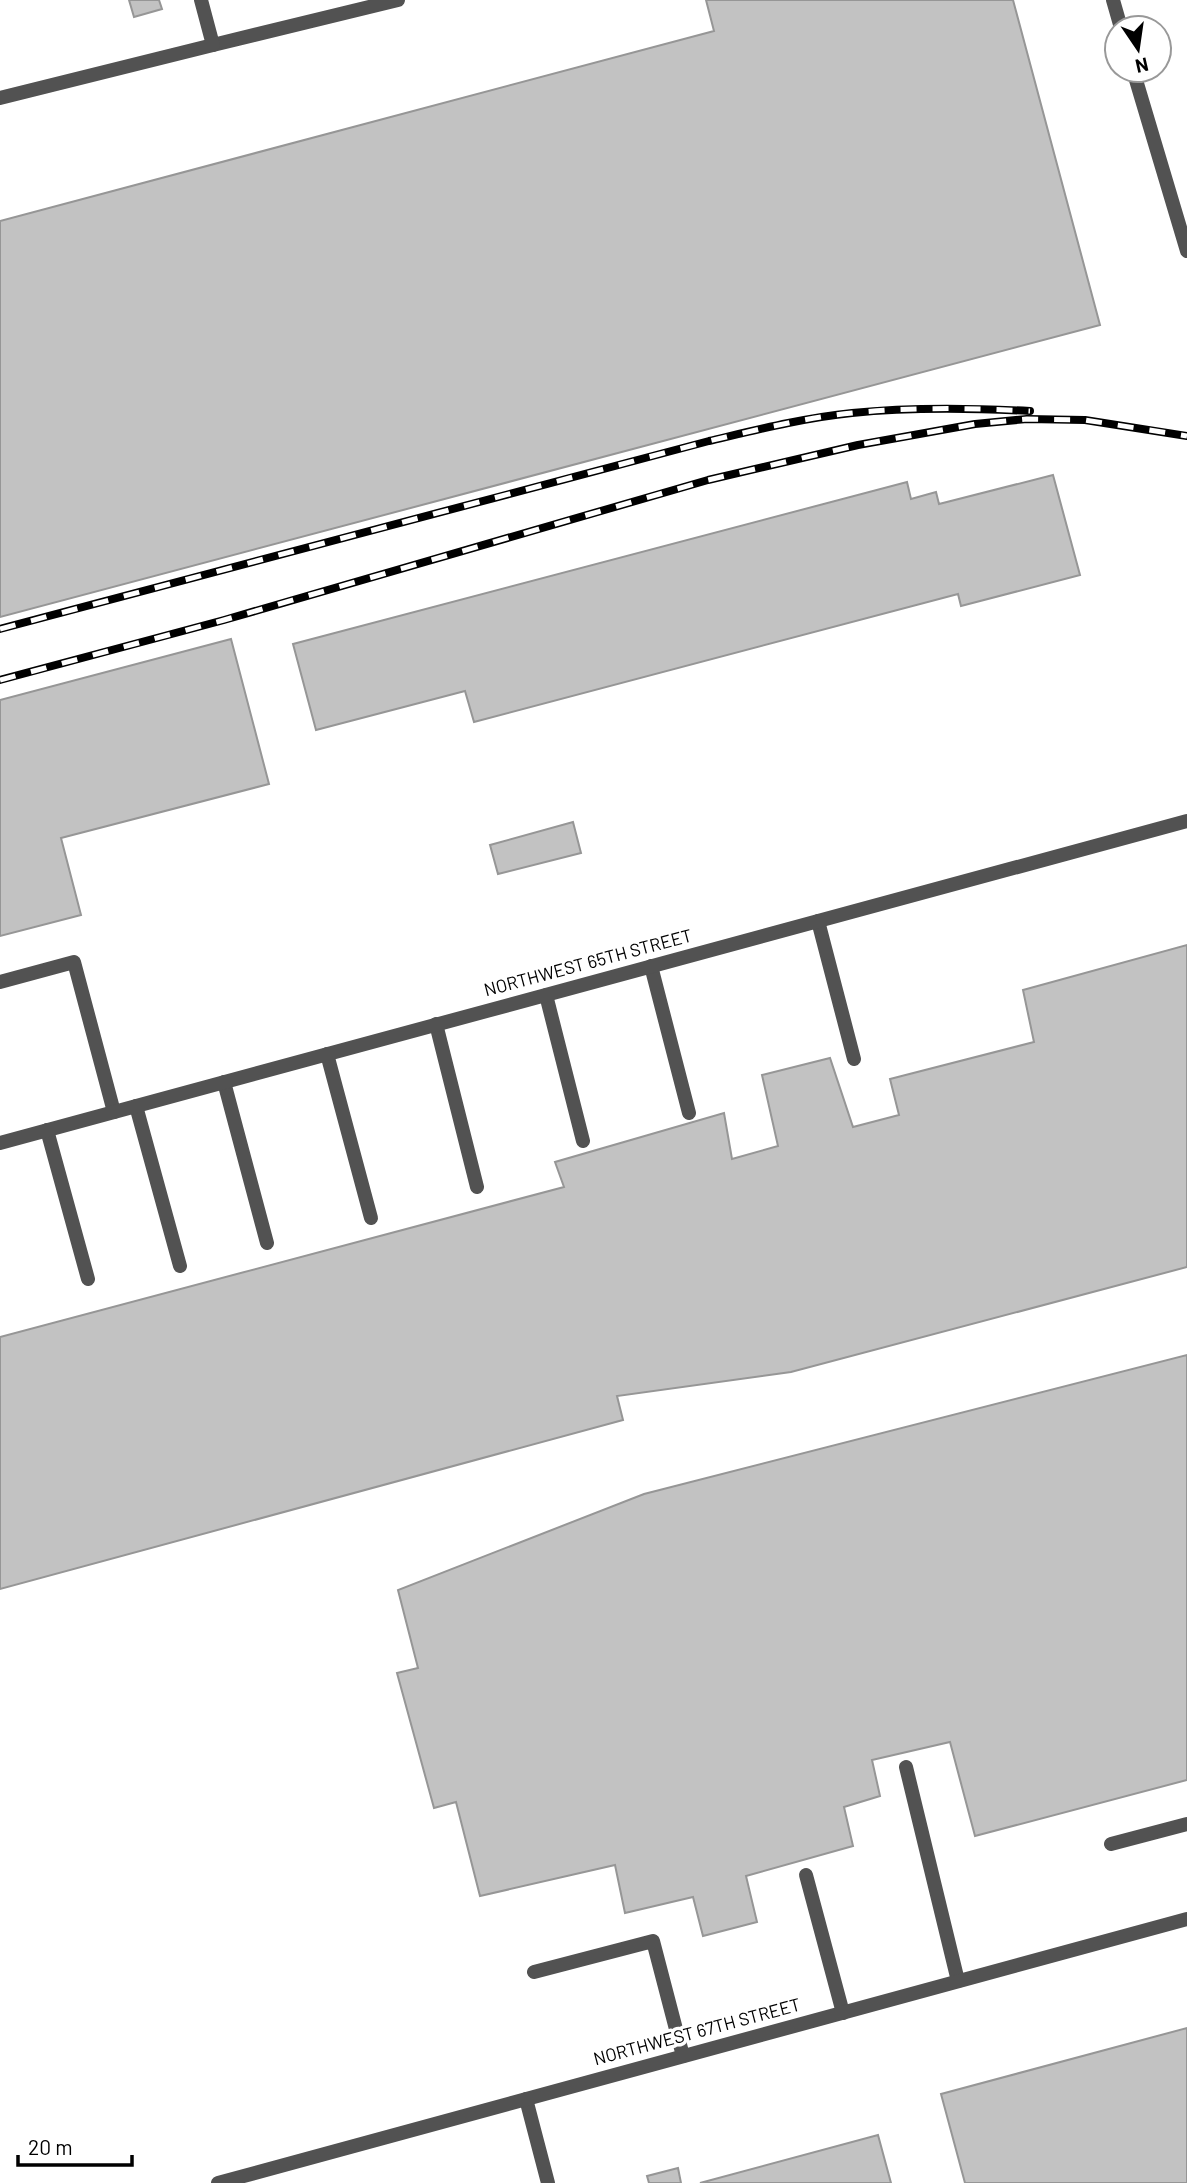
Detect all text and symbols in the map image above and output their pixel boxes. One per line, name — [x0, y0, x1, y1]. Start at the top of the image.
north arrow — [1103, 14, 1173, 84]
text: N — [1133, 53, 1151, 79]
street label: NORTHWEST 65TH STREET — [481, 924, 694, 1000]
street label: NORTHWEST 67TH STREET — [591, 1993, 803, 2069]
scale bar — [18, 2124, 131, 2168]
text: 20 m — [28, 2134, 73, 2159]

